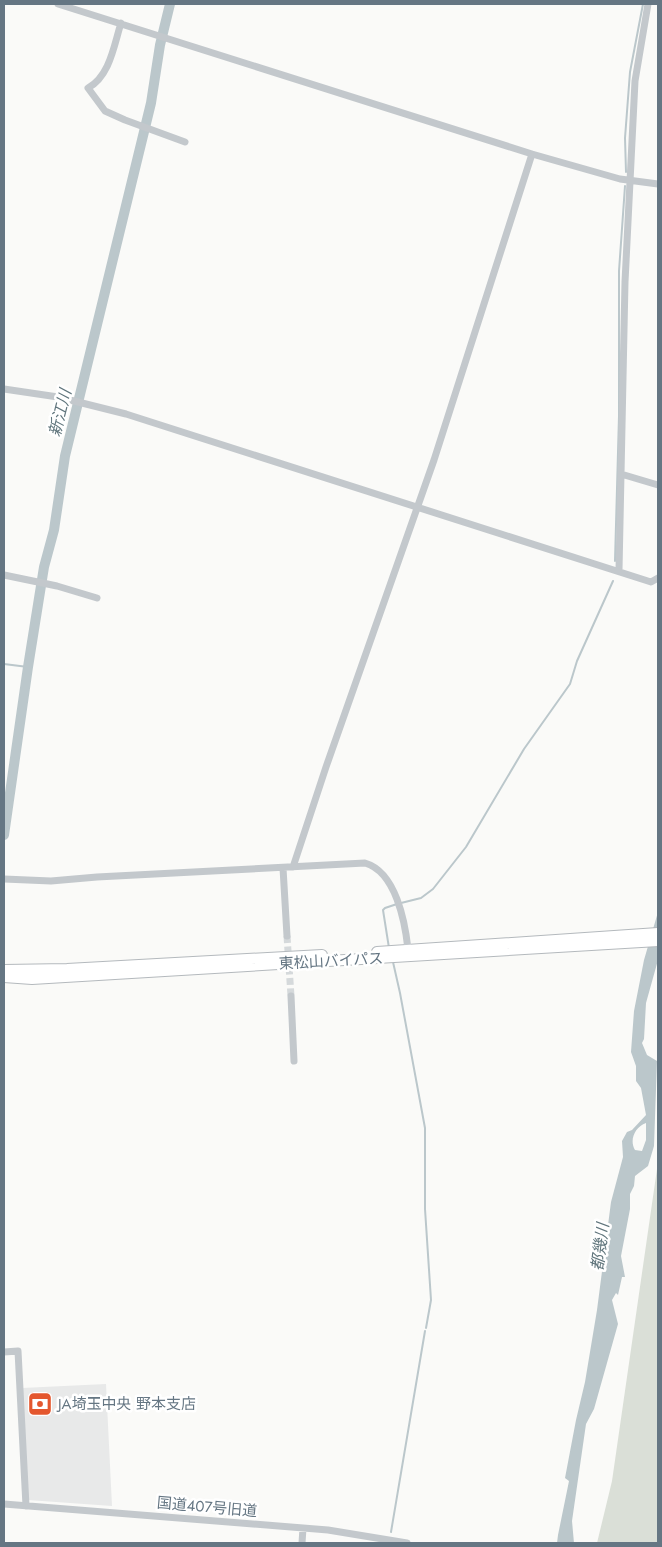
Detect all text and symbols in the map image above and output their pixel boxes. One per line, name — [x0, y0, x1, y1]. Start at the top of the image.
water label: 新江川 — [43, 385, 77, 439]
street label: 東松山バイパス — [278, 947, 384, 975]
water label: 都幾川 — [586, 1220, 615, 1272]
bank icon: JA埼玉中央 野本支店 — [27, 1391, 53, 1417]
place label: JA埼玉中央 野本支店 — [56, 1393, 196, 1415]
street label: 国道407号旧道 — [156, 1492, 258, 1522]

